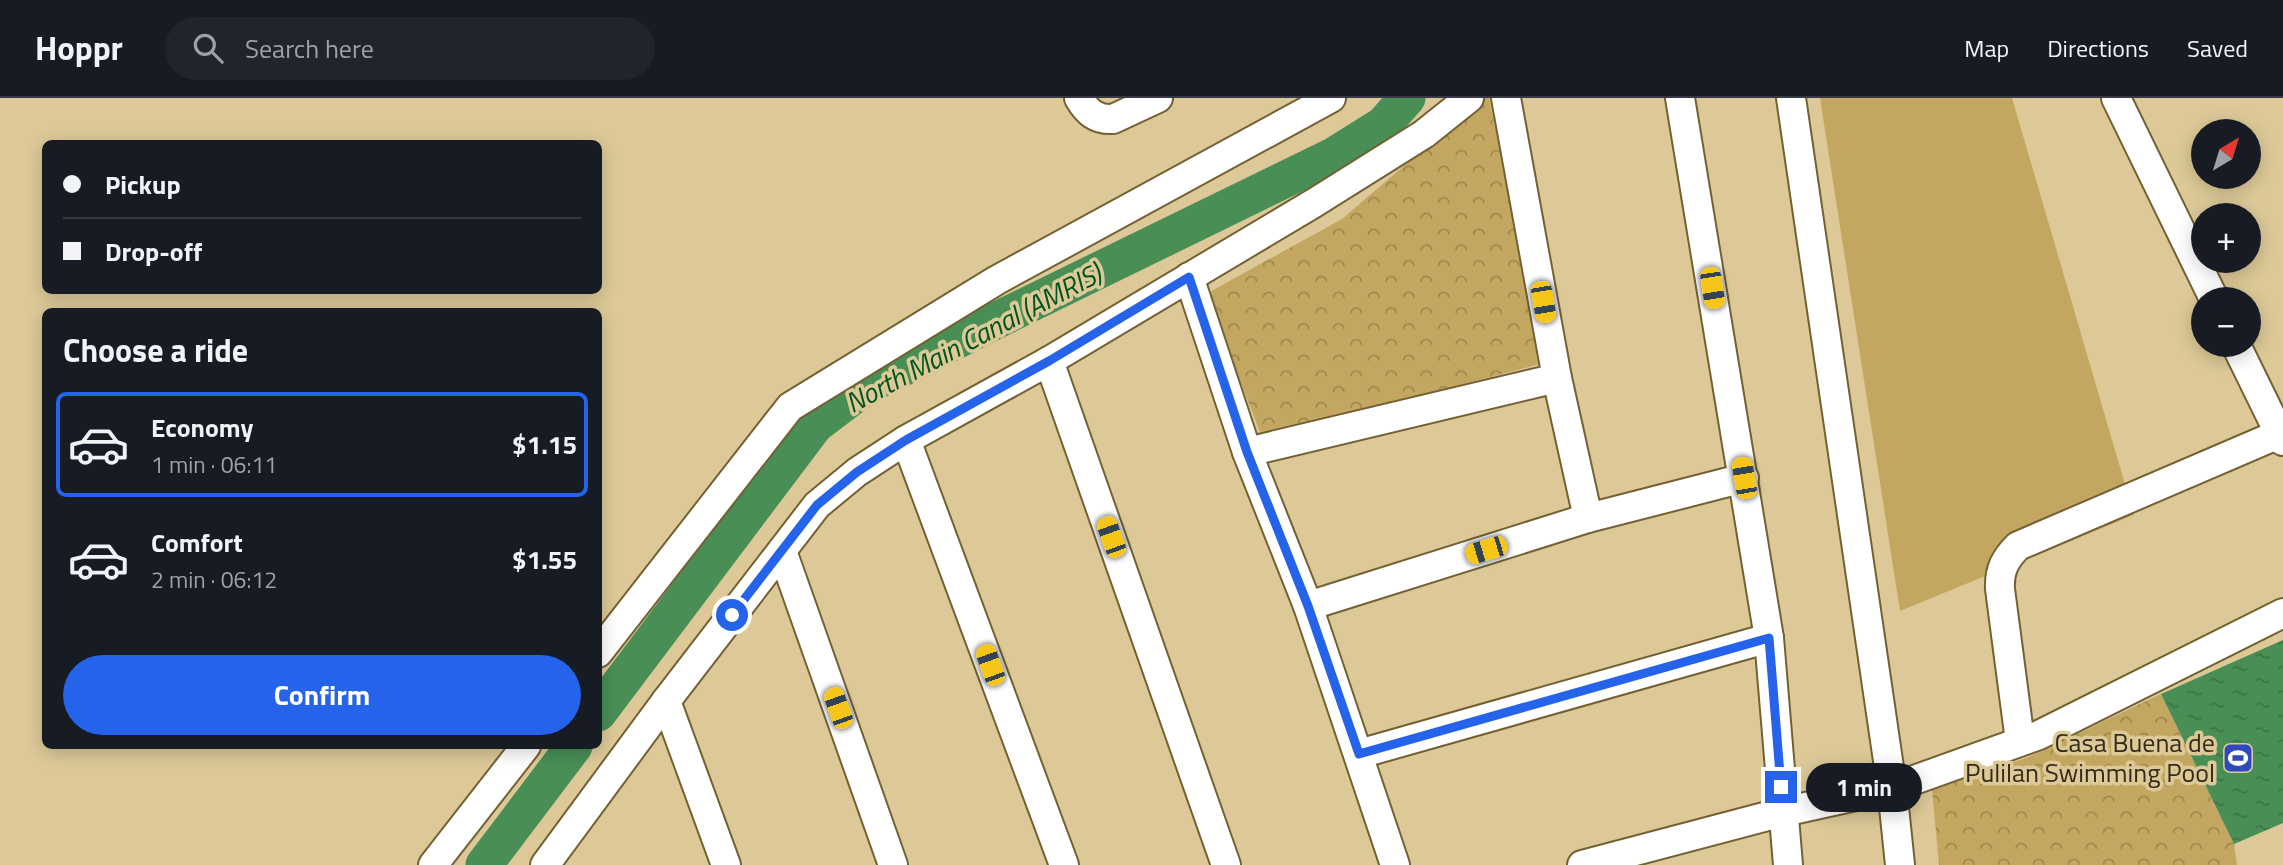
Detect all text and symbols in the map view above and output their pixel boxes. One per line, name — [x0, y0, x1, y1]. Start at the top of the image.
search box — [165, 17, 655, 80]
text: Hoppr — [35, 23, 123, 73]
icon: search — [189, 29, 227, 67]
text: Search here — [245, 29, 374, 68]
text: Map — [1964, 30, 2009, 66]
text: Directions — [2047, 30, 2149, 66]
text: Saved — [2187, 30, 2248, 66]
north arrow — [2191, 119, 2261, 189]
map controls — [2191, 119, 2261, 357]
text: Pickup — [105, 165, 181, 204]
button: + — [2191, 203, 2261, 273]
text: Drop-off — [105, 232, 202, 271]
water label: North Main Canal (AMRIS) — [837, 251, 1111, 423]
car — [1699, 266, 1726, 310]
car — [1530, 279, 1557, 325]
button: − — [2191, 287, 2261, 357]
text: Choose a ride — [63, 326, 248, 374]
text: Economy — [151, 408, 253, 447]
icon: car — [67, 413, 130, 476]
text: $1.15 — [512, 425, 577, 464]
text: 1 min · 06:11 — [151, 447, 277, 482]
car — [1731, 455, 1758, 501]
car — [1094, 514, 1129, 560]
text: Comfort — [151, 523, 243, 562]
icon: car — [67, 528, 130, 591]
car — [1463, 534, 1510, 566]
text: $1.55 — [512, 540, 577, 579]
text: 2 min · 06:12 — [151, 562, 277, 597]
route start — [716, 599, 748, 631]
car — [973, 642, 1008, 688]
button: Confirm — [63, 655, 581, 735]
car — [821, 685, 856, 731]
place label: Casa Buena de Pulilan Swimming Pool — [1965, 723, 2215, 792]
sports icon: Casa Buena de Pulilan Swimming Pool — [2221, 741, 2255, 775]
callout: 1 min — [1806, 762, 1921, 812]
text: 1 min — [1836, 770, 1892, 805]
route end — [1765, 771, 1797, 803]

